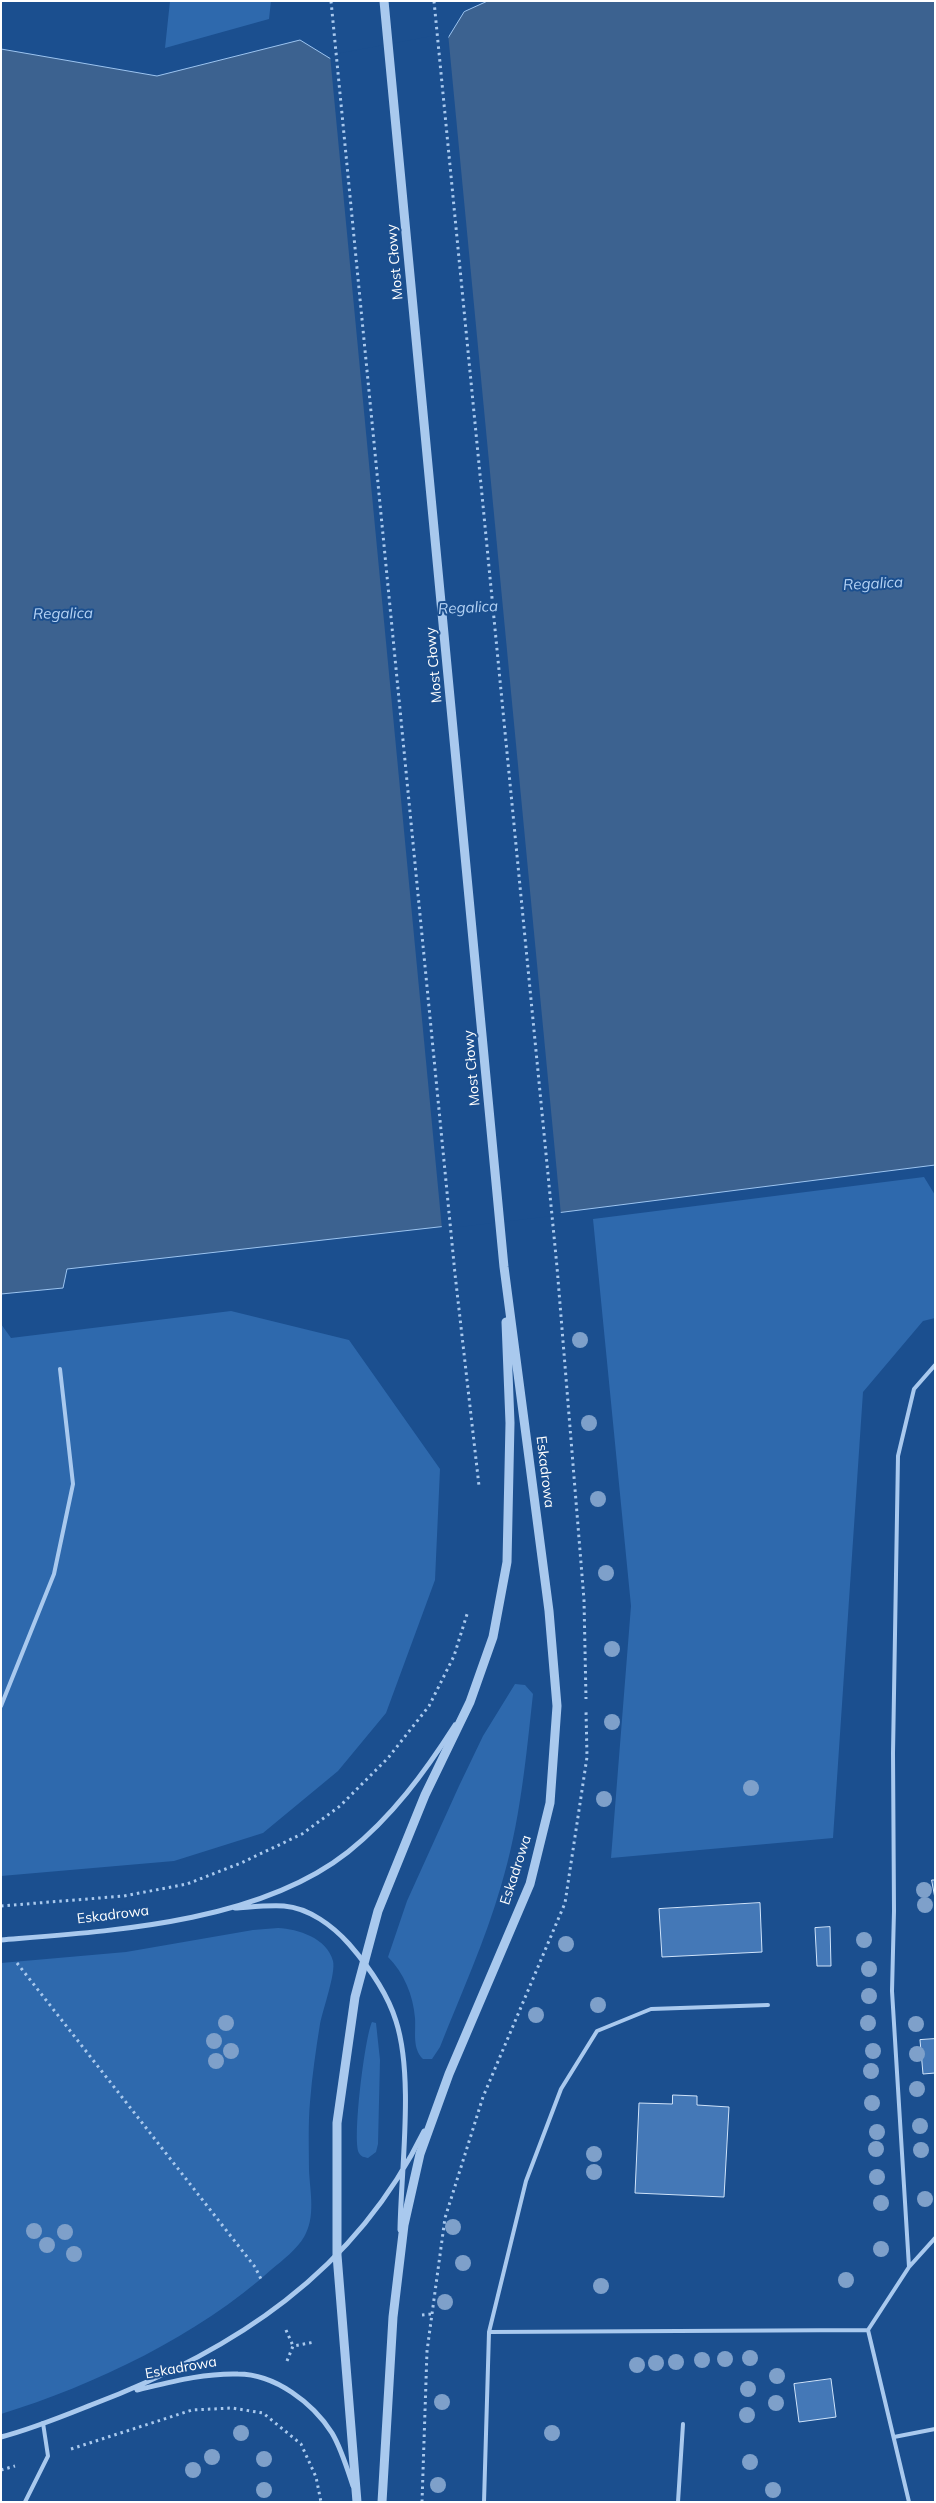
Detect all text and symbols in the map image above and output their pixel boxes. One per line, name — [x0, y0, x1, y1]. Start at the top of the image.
street label: Most Cłowy — [383, 223, 407, 301]
water label: Regalica — [843, 573, 903, 595]
water label: Regalica — [438, 597, 498, 619]
water label: Regalica — [33, 604, 93, 624]
street label: Most Cłowy — [422, 626, 446, 704]
street label: Most Cłowy — [460, 1029, 484, 1107]
street label: Eskadrowa — [532, 1435, 558, 1509]
street label: Eskadrowa — [497, 1833, 535, 1907]
street label: Eskadrowa — [76, 1902, 150, 1928]
street label: Eskadrowa — [144, 2353, 218, 2383]

